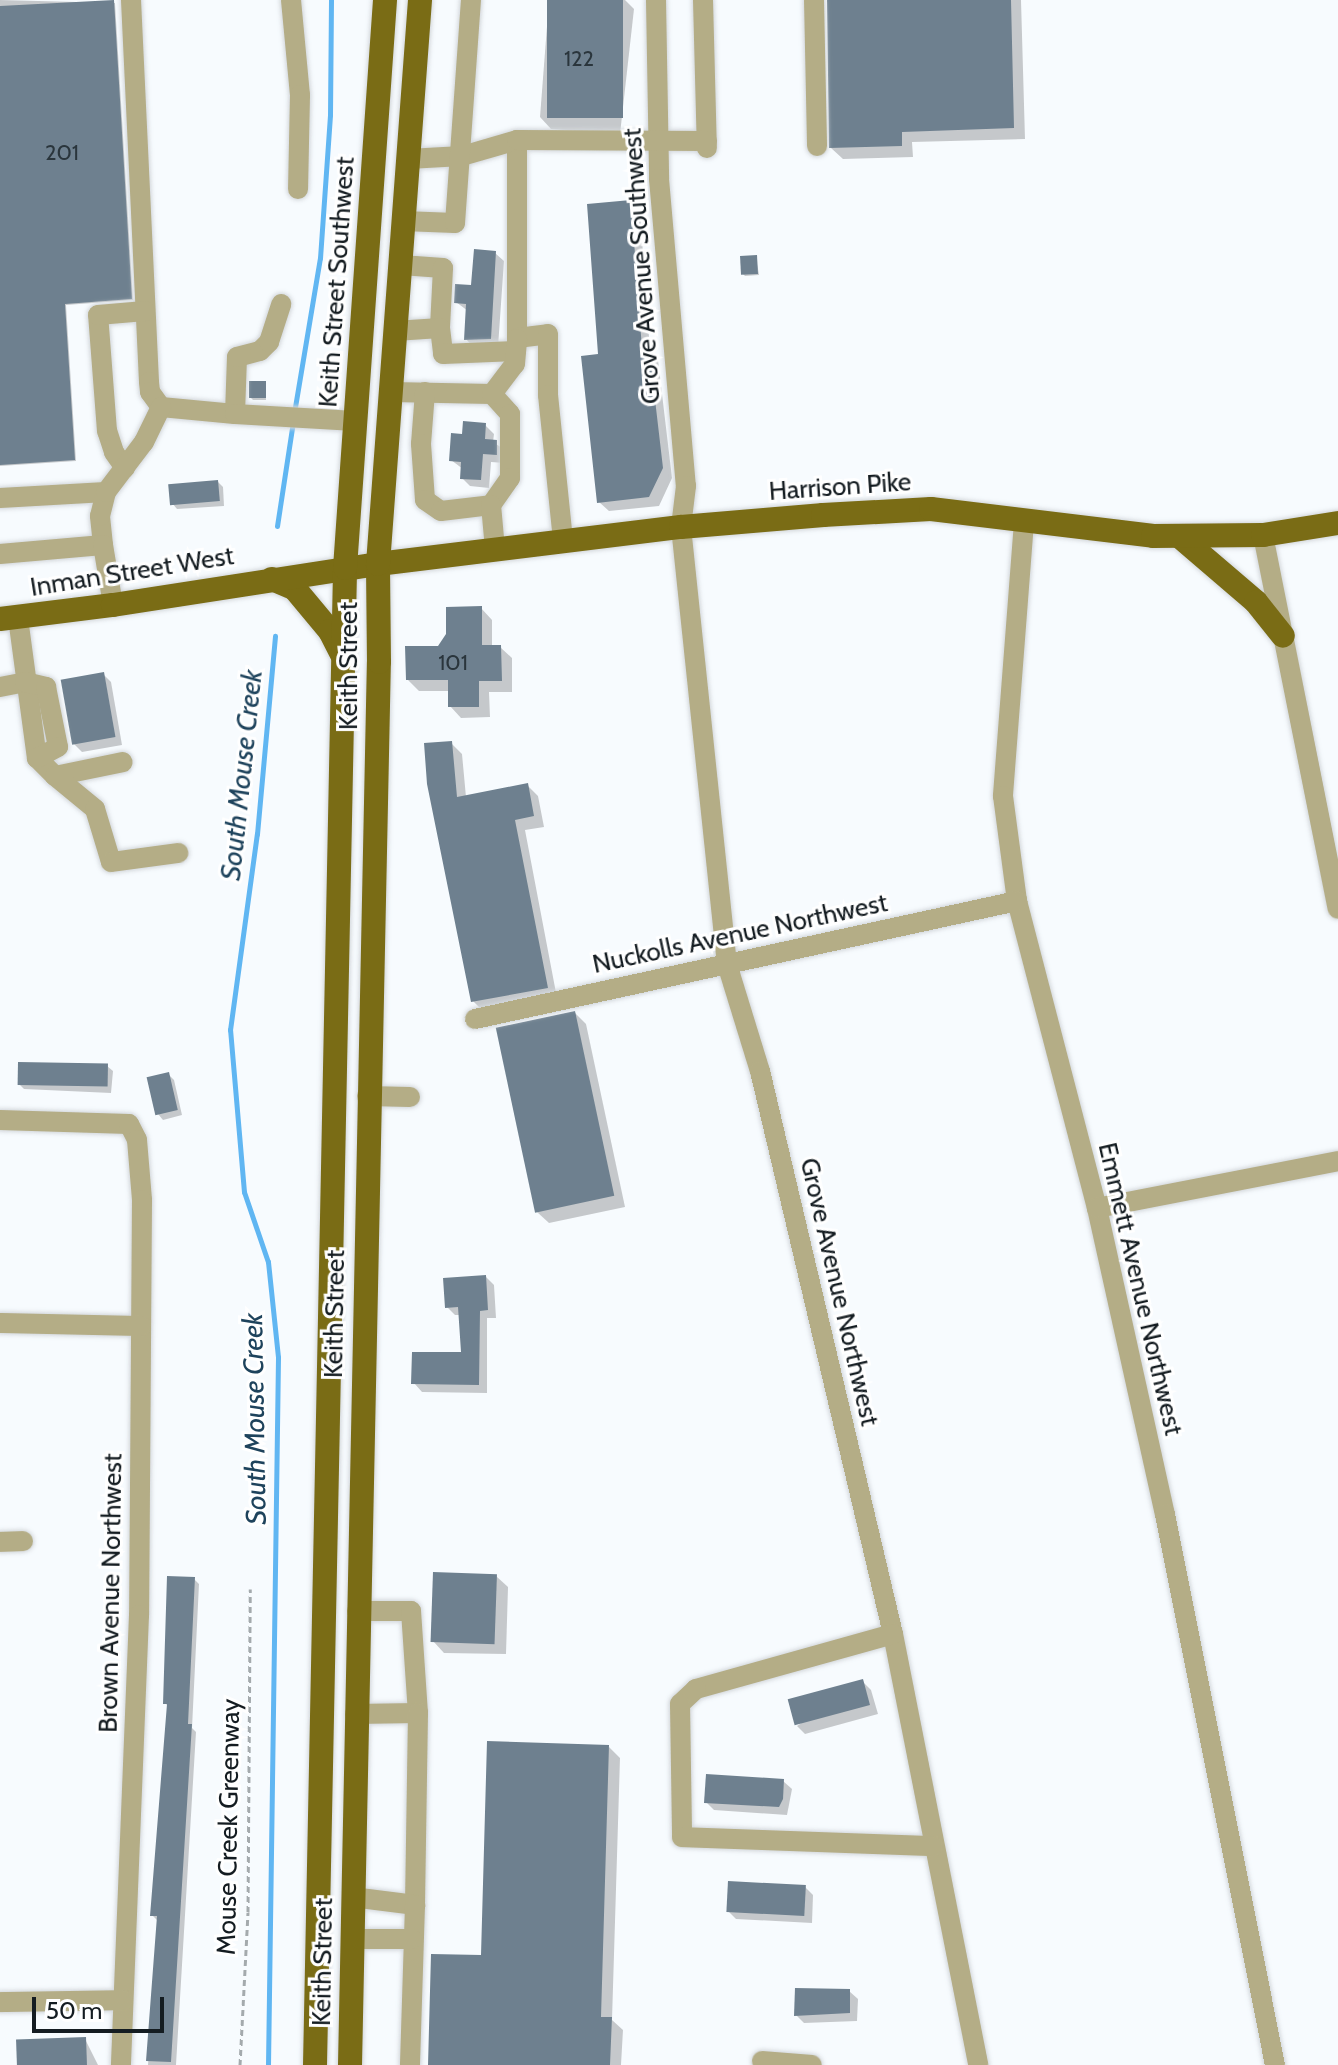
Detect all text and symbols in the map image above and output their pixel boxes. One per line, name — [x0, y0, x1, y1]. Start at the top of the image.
house number: 122 — [564, 46, 594, 72]
street label: Grove Avenue Southwest — [617, 127, 667, 405]
house number: 201 — [45, 140, 79, 166]
street label: Keith Street Southwest — [313, 156, 361, 408]
street label: Harrison Pike — [768, 466, 912, 508]
street label: Inman Street West — [28, 541, 236, 603]
street label: Keith Street — [333, 602, 365, 730]
house number: 101 — [438, 650, 468, 676]
water label: South Mouse Creek — [213, 668, 269, 882]
street label: Nuckolls Avenue Northwest — [590, 887, 890, 981]
street label: Emmett Avenue Northwest — [1091, 1140, 1189, 1438]
street label: Grove Avenue Northwest — [793, 1155, 885, 1429]
street label: Keith Street — [318, 1250, 352, 1378]
water label: South Mouse Creek — [235, 1313, 273, 1525]
street label: Brown Avenue Northwest — [93, 1453, 129, 1733]
street label: Mouse Creek Greenway — [211, 1699, 247, 1955]
street label: Keith Street — [306, 1898, 340, 2026]
scale bar — [36, 1981, 168, 2031]
text: 50 m — [46, 1996, 102, 2025]

